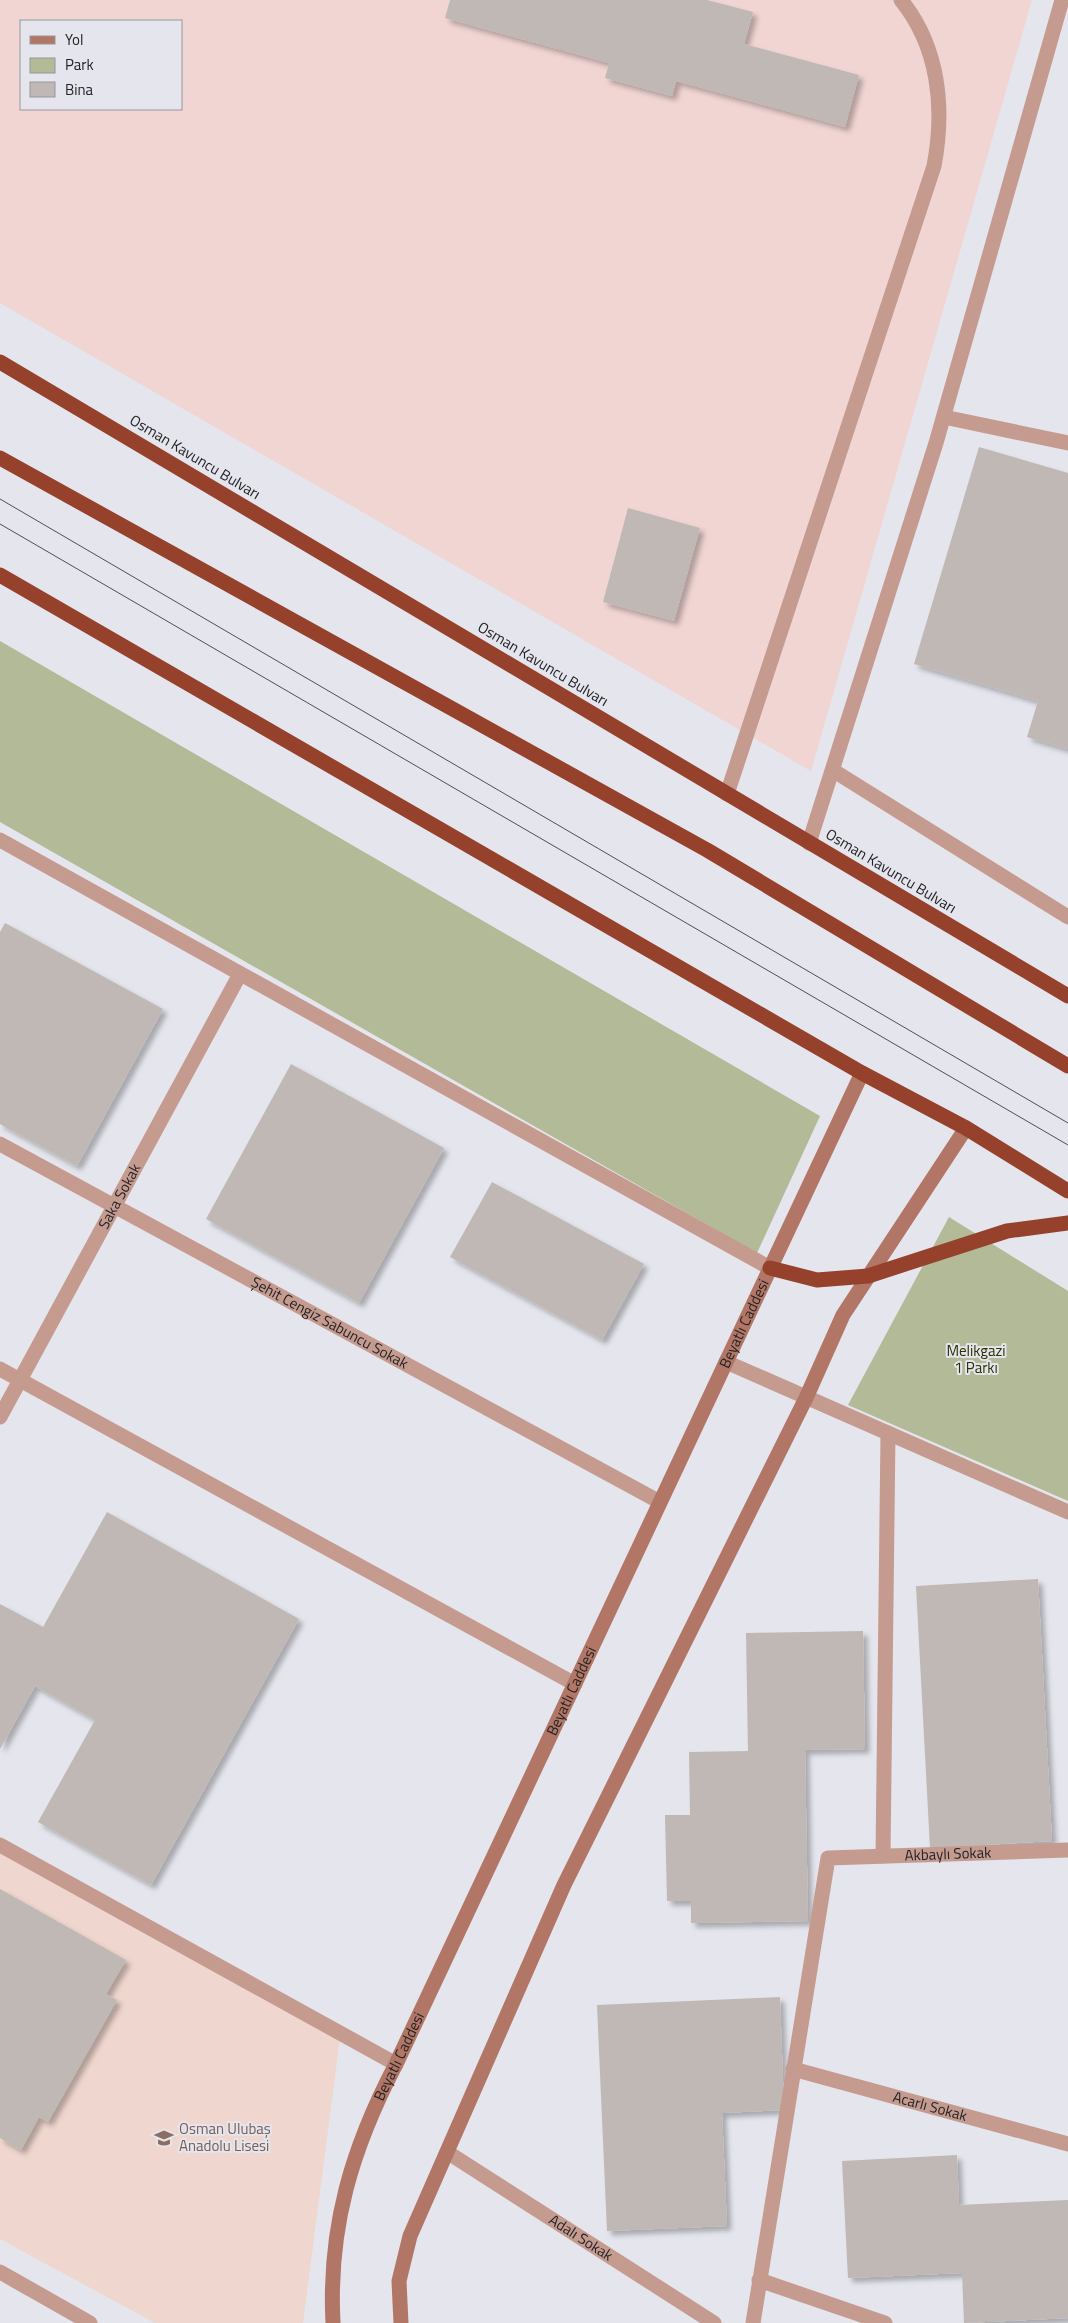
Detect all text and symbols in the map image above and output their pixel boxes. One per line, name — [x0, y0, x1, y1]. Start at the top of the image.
legend — [20, 20, 182, 110]
text: Yol — [65, 28, 83, 51]
text: Park — [65, 53, 94, 76]
text: Bina — [65, 78, 94, 101]
street label: Osman Kavuncu Bulvarı — [125, 408, 265, 505]
street label: Osman Kavuncu Bulvarı — [473, 615, 613, 712]
street label: Osman Kavuncu Bulvarı — [821, 822, 961, 919]
street label: Saka Sokak — [92, 1159, 146, 1233]
street label: Şehit Cengiz Sabuncu Sokak — [247, 1270, 413, 1374]
street label: Beyatlı Caddesi — [713, 1275, 774, 1372]
park label: Melikgazi 1 Parkı — [946, 1339, 1006, 1379]
street label: Beyatlı Caddesi — [540, 1643, 602, 1739]
street label: Akbaylı Sokak — [904, 1841, 992, 1866]
street label: Beyatlı Caddesi — [367, 2008, 430, 2105]
street label: Acarlı Sokak — [890, 2085, 970, 2127]
place label: Osman Ulubaş Anadolu Lisesi — [179, 2117, 271, 2157]
school or university icon: Osman Ulubaş Anadolu Lisesi — [153, 2127, 175, 2149]
street label: Adalı Sokak — [545, 2208, 618, 2267]

